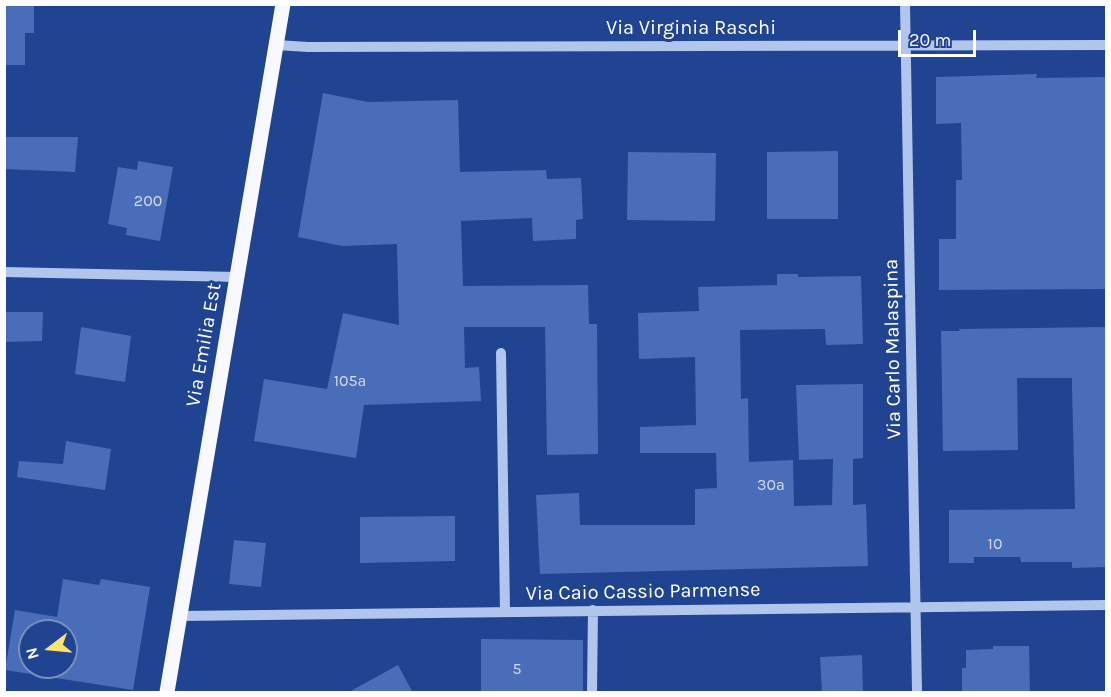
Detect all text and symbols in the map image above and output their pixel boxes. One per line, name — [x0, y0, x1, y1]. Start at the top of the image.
street label: Via Virginia Raschi — [606, 16, 776, 40]
scale bar — [901, 18, 979, 56]
text: 20 m — [909, 29, 951, 51]
house number: 200 — [134, 191, 162, 211]
street label: Via Carlo Malaspina — [879, 259, 907, 439]
street label: Via Emilia Est — [181, 281, 227, 409]
house number: 105a — [334, 371, 366, 391]
house number: 30a — [757, 475, 785, 495]
house number: 10 — [988, 534, 1002, 554]
street label: Via Caio Cassio Parmense — [525, 578, 761, 606]
north arrow — [18, 619, 78, 679]
text: N — [21, 645, 43, 662]
house number: 5 — [512, 659, 522, 679]

